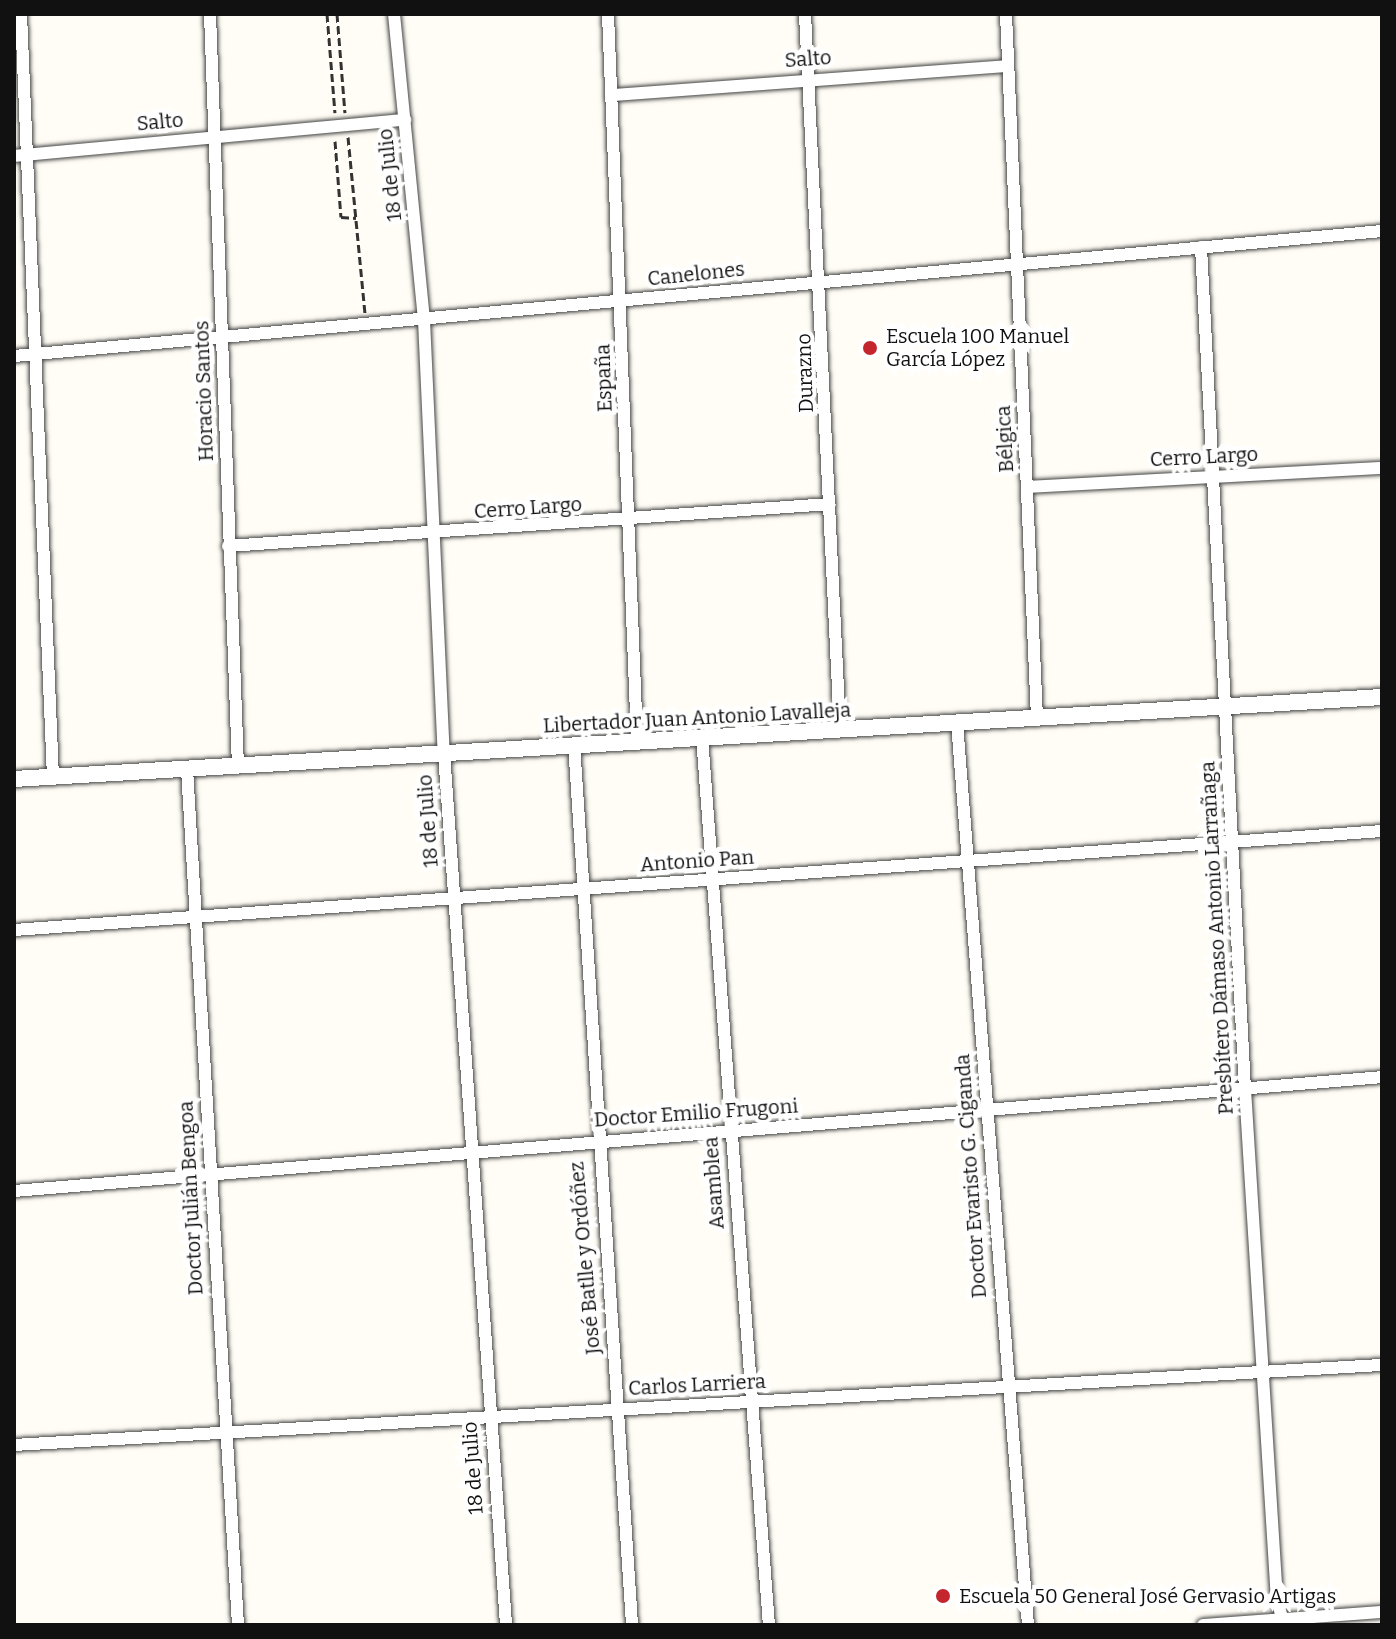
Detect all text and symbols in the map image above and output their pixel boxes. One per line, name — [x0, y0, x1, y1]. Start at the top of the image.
street label: Salto — [784, 45, 832, 73]
street label: Salto — [136, 108, 184, 136]
street label: 18 de Julio — [373, 128, 407, 222]
street label: Canelones — [646, 257, 746, 291]
street label: Horacio Santos — [190, 320, 218, 462]
place label: Escuela 100 Manuel García López — [886, 324, 1069, 371]
street label: Durazno — [792, 333, 818, 413]
marker: Escuela 100 Manuel García López — [861, 339, 879, 357]
street label: España — [591, 344, 617, 412]
street label: Bélgica — [991, 405, 1019, 473]
street label: Cerro Largo — [1149, 442, 1259, 472]
street label: Cerro Largo — [473, 492, 583, 524]
street label: Libertador Juan Antonio Lavalleja — [542, 698, 852, 738]
street label: Presbítero Dámaso Antonio Larrañaga — [1196, 761, 1238, 1115]
street label: 18 de Julio — [413, 774, 443, 868]
street label: Antonio Pan — [639, 845, 755, 877]
street label: Doctor Evaristo G. Ciganda — [950, 1053, 992, 1299]
street label: Doctor Emilio Frugoni — [593, 1094, 799, 1132]
street label: Doctor Julián Bengoa — [174, 1100, 208, 1296]
street label: Asamblea — [699, 1136, 729, 1230]
street label: José Batlle y Ordóñez — [565, 1161, 605, 1355]
street label: Carlos Larriera — [628, 1369, 766, 1401]
street label: 18 de Julio — [458, 1421, 488, 1515]
place label: Escuela 50 General José Gervasio Artigas — [959, 1584, 1336, 1608]
marker: Escuela 50 General José Gervasio Artigas — [934, 1587, 952, 1605]

